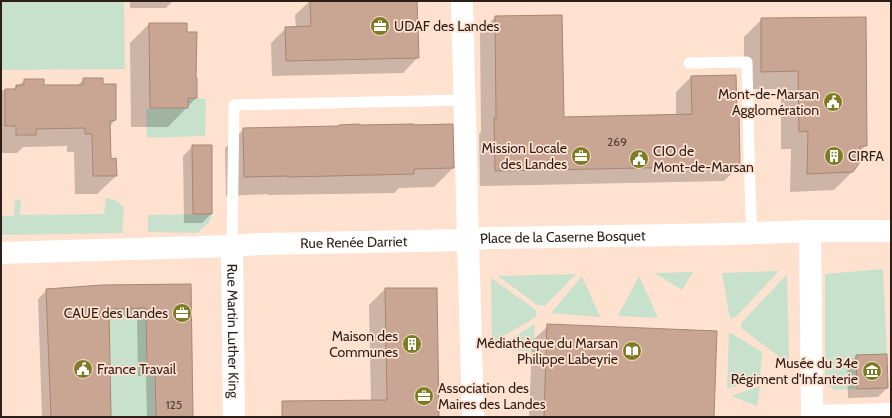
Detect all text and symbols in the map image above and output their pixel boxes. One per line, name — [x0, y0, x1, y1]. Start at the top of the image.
office icon: UDAF des Landes — [369, 15, 391, 37]
place label: UDAF des Landes — [394, 17, 500, 35]
place label: Mont-de-Marsan Agglomération — [718, 85, 819, 119]
public building icon: Mont-de-Marsan Agglomération — [822, 91, 844, 113]
house number: 269 — [607, 134, 627, 149]
place label: Mission Locale des Landes — [482, 139, 567, 173]
place label: CIO de Mont-de-Marsan — [653, 142, 754, 176]
office icon: Mission Locale des Landes — [570, 145, 592, 167]
building icon: CIRFA — [823, 145, 845, 167]
place label: CIRFA — [848, 147, 884, 165]
public building icon: CIO de Mont-de-Marsan — [628, 148, 650, 170]
street label: Place de la Caserne Bosquet — [479, 226, 646, 248]
street label: Rue Renée Darriet — [300, 232, 408, 252]
street label: Rue Martin Luther King — [223, 264, 243, 399]
office icon: CAUE des Landes — [171, 302, 193, 324]
place label: CAUE des Landes — [64, 304, 168, 322]
place label: Maison des Communes — [329, 327, 398, 361]
building icon: Maison des Communes — [401, 333, 423, 355]
place label: Médiathèque du Marsan Philippe Labeyrie — [476, 334, 618, 368]
library icon: Médiathèque du Marsan Philippe Labeyrie — [621, 340, 643, 362]
place label: Musée du 34e Régiment d'Infanterie — [731, 354, 858, 388]
public building icon: France Travail — [72, 358, 94, 380]
place label: France Travail — [97, 360, 177, 378]
museum icon: Musée du 34e Régiment d'Infanterie — [861, 360, 883, 382]
place label: Association des Maires des Landes — [438, 379, 546, 413]
office icon: Association des Maires des Landes — [413, 385, 435, 407]
house number: 125 — [166, 397, 182, 412]

